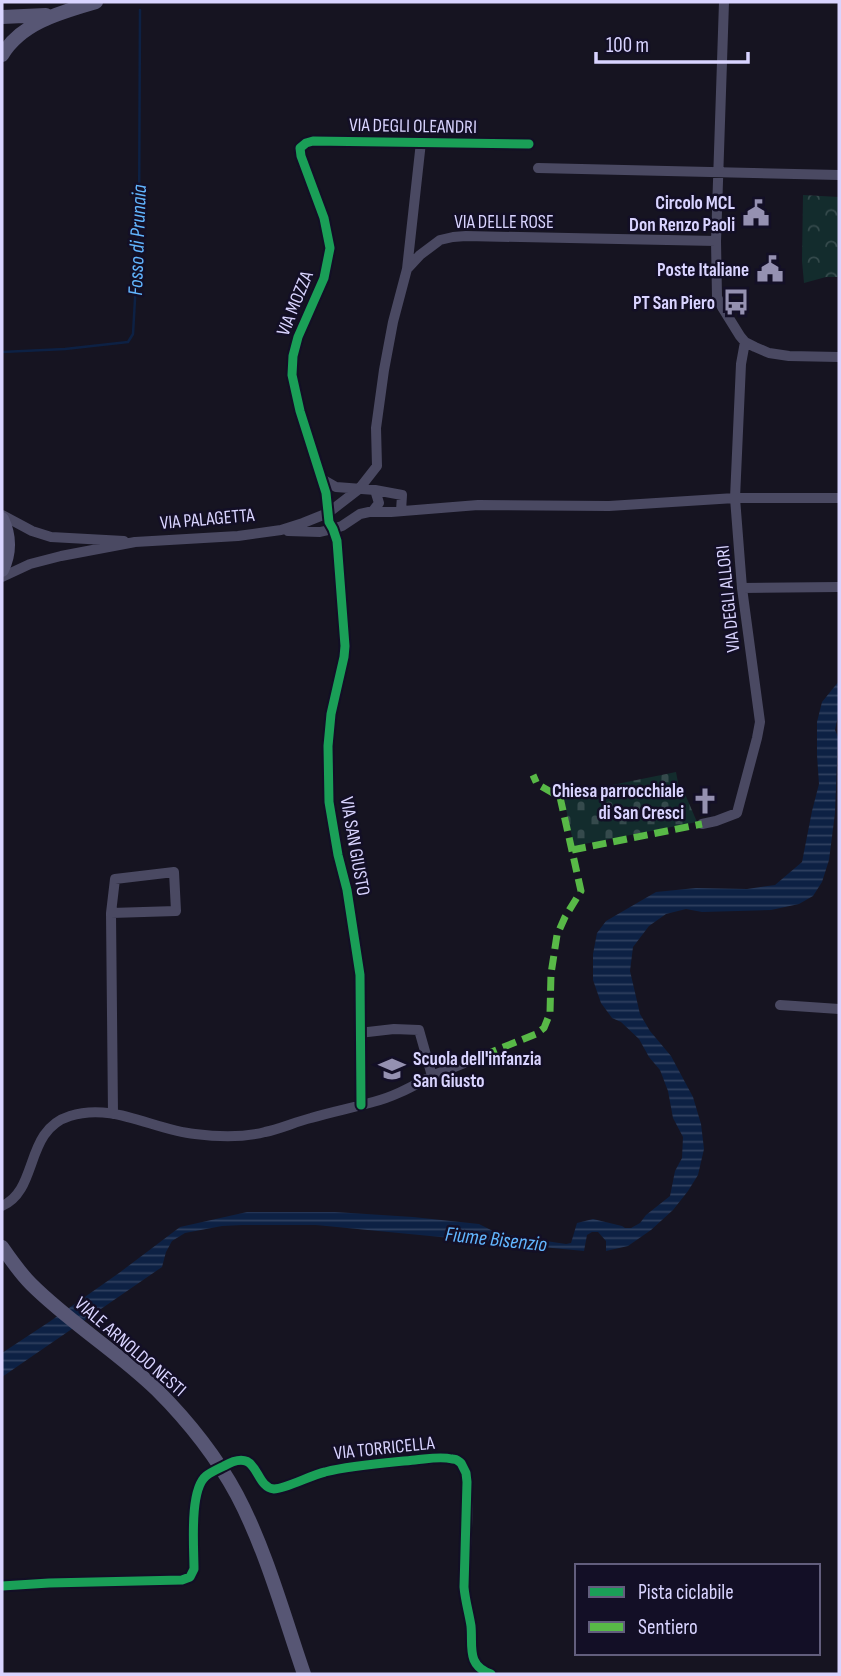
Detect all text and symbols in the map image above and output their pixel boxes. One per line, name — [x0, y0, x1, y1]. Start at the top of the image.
scale bar — [596, 21, 748, 65]
text: 100 m — [606, 33, 649, 58]
street label: VIA DEGLI OLEANDRI — [349, 114, 477, 139]
water label: Fosso di Prunaia — [123, 184, 152, 296]
place label: Circolo MCL Don Renzo Paoli — [629, 192, 736, 237]
public building icon: Circolo MCL Don Renzo Paoli — [741, 198, 771, 228]
street label: VIA DELLE ROSE — [454, 211, 554, 234]
public building icon: Poste Italiane — [755, 254, 785, 284]
place label: Poste Italiane — [657, 259, 749, 282]
street label: VIA MOZZA — [272, 267, 319, 339]
bus stop icon: PT San Piero — [721, 287, 751, 317]
place label: PT San Piero — [633, 292, 715, 315]
street label: VIA PALAGETTA — [159, 504, 256, 535]
street label: VIA DEGLI ALLORI — [711, 544, 746, 654]
place label: Chiesa parrocchiale di San Cresci — [552, 780, 684, 825]
church icon: Chiesa parrocchiale di San Cresci — [690, 786, 720, 816]
street label: VIA SAN GIUSTO — [335, 795, 375, 898]
place label: Scuola dell'infanzia San Giusto — [413, 1048, 542, 1093]
school or university icon: Scuola dell'infanzia San Giusto — [377, 1054, 407, 1084]
water label: Fiume Bisenzio — [444, 1222, 549, 1257]
street label: VIALE ARNOLDO NESTI — [70, 1292, 190, 1402]
street label: VIA TORRICELLA — [333, 1432, 437, 1465]
legend — [575, 1564, 820, 1655]
text: Pista ciclabile — [638, 1580, 734, 1605]
text: Sentiero — [638, 1615, 698, 1640]

